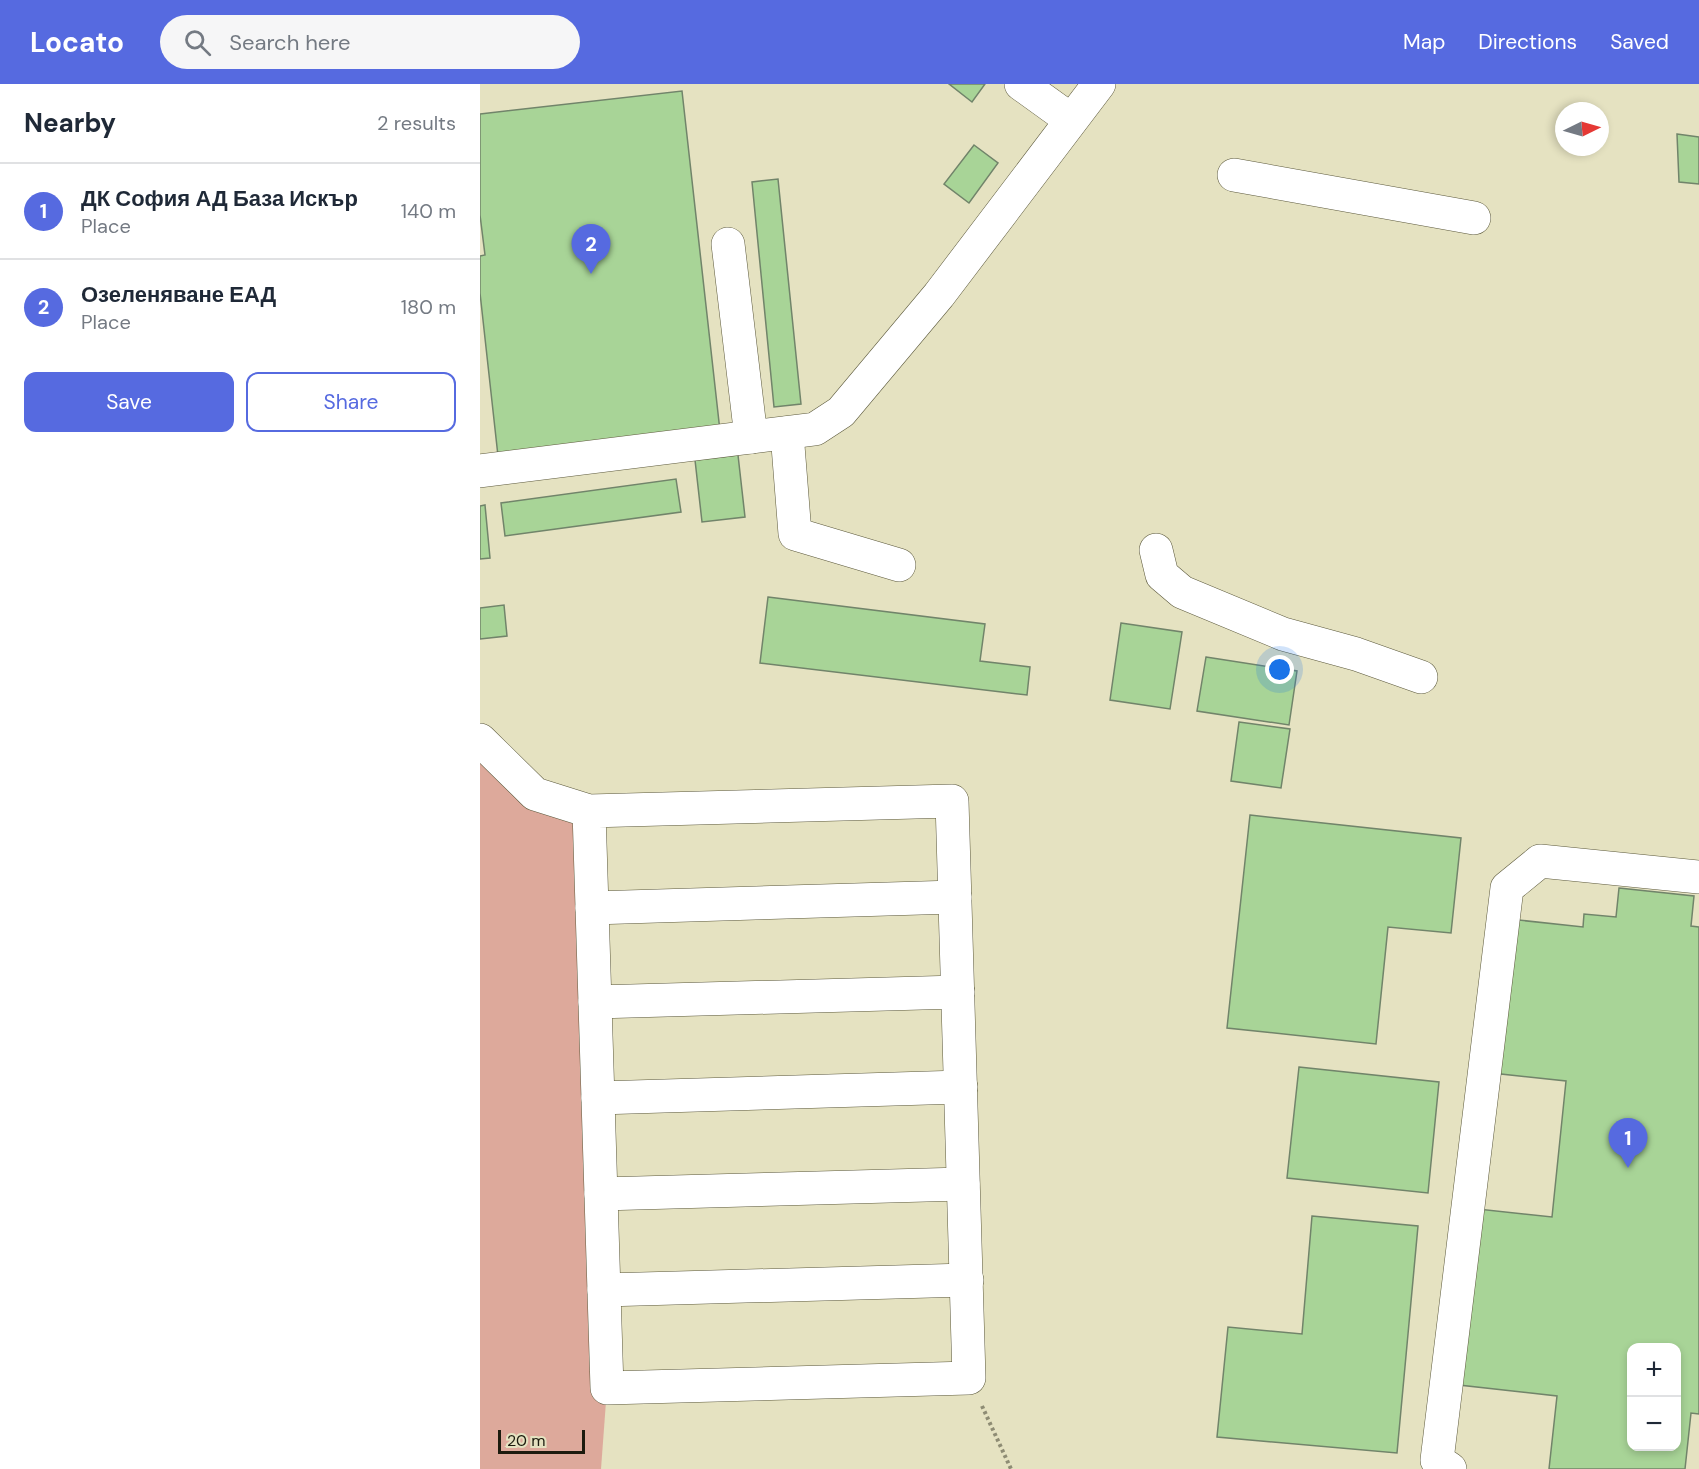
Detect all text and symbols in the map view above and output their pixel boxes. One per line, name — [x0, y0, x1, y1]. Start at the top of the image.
search box — [160, 15, 580, 69]
text: Locato — [30, 24, 124, 61]
icon: search — [181, 26, 214, 59]
text: Search here — [229, 28, 351, 57]
text: Map — [1403, 28, 1445, 56]
text: Directions — [1478, 28, 1577, 56]
text: Saved — [1610, 28, 1669, 56]
north arrow — [1555, 102, 1609, 156]
text: Nearby — [24, 106, 116, 140]
text: 2 results — [377, 110, 456, 136]
text: ДК София АД База Искър — [81, 184, 358, 213]
text: 1 — [40, 198, 47, 224]
text: 140 m — [401, 198, 456, 224]
text: Place — [81, 213, 131, 239]
pin: 2 — [572, 224, 610, 274]
text: Озеленяване ЕАД — [81, 280, 276, 309]
text: 2 — [38, 294, 49, 320]
text: 180 m — [401, 294, 456, 320]
text: Place — [81, 309, 131, 335]
button: Save — [24, 372, 234, 432]
button: Share — [246, 372, 456, 432]
your location — [1265, 655, 1294, 684]
pin: 1 — [1608, 1118, 1648, 1168]
map controls — [1627, 1343, 1681, 1451]
button: + — [1627, 1343, 1681, 1397]
button: − — [1627, 1397, 1681, 1451]
scale bar — [498, 1427, 585, 1454]
text: 20 m — [507, 1430, 546, 1451]

